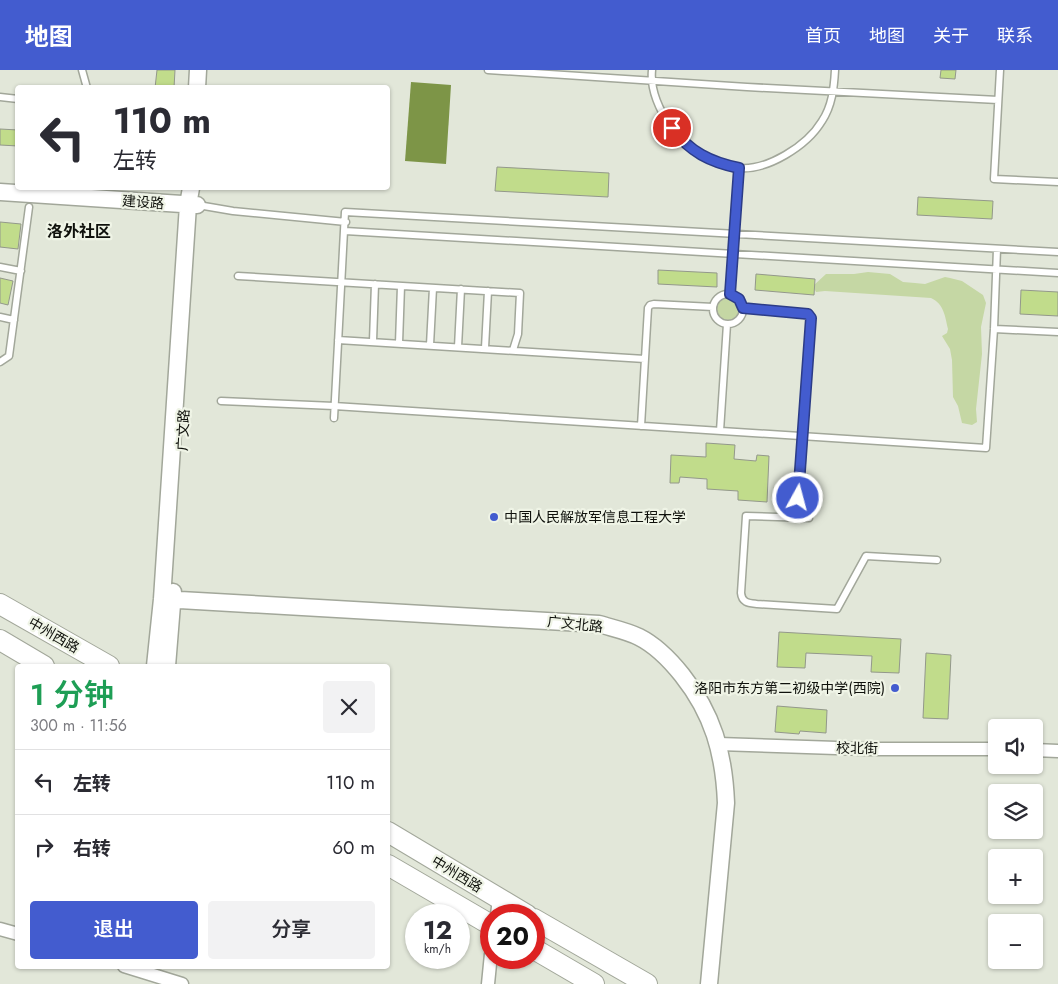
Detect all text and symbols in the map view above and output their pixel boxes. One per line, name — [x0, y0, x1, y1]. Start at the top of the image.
text: 地图 — [25, 19, 73, 54]
text: 首页 — [805, 23, 841, 49]
text: 地图 — [869, 23, 905, 49]
text: 关于 — [933, 23, 969, 49]
text: 联系 — [997, 23, 1033, 49]
text: 110 m — [113, 96, 211, 146]
icon: left — [30, 105, 95, 170]
pin — [651, 107, 693, 149]
icon: arrive — [658, 114, 686, 142]
text: 左转 — [113, 144, 157, 176]
street label: 建设路 — [121, 191, 165, 213]
district label: 洛外社区 — [47, 220, 111, 243]
street label: 广文路 — [172, 409, 194, 451]
position arrow — [771, 471, 823, 523]
place label: 中国人民解放军信息工程大学 — [504, 507, 686, 527]
marker: 中国人民解放军信息工程大学 — [488, 511, 500, 523]
street label: 广文北路 — [546, 611, 604, 637]
street label: 中州西路 — [25, 612, 83, 658]
text: 1 分钟 — [30, 673, 114, 716]
place label: 洛阳市东方第二初级中学(西院) — [694, 678, 885, 698]
button: close — [323, 681, 375, 733]
marker: 洛阳市东方第二初级中学(西院) — [889, 682, 901, 694]
text: 300 m · 11:56 — [30, 714, 127, 737]
map controls — [988, 719, 1043, 969]
button: sound — [988, 719, 1043, 774]
street label: 校北街 — [836, 738, 878, 758]
icon: left — [30, 768, 58, 796]
text: 110 m — [326, 769, 375, 796]
text: 左转 — [73, 770, 111, 797]
button: layers — [988, 784, 1043, 839]
icon: right — [30, 833, 58, 861]
text: 60 m — [332, 834, 375, 861]
text: 右转 — [73, 835, 111, 862]
button: + — [988, 849, 1043, 904]
street label: 中州西路 — [428, 851, 486, 897]
button: 退出 — [30, 901, 198, 959]
button: 分享 — [208, 901, 375, 959]
speed limit sign: 20 — [480, 904, 545, 969]
text: 12 — [423, 912, 452, 948]
button: − — [988, 914, 1043, 969]
text: km/h — [424, 940, 451, 958]

